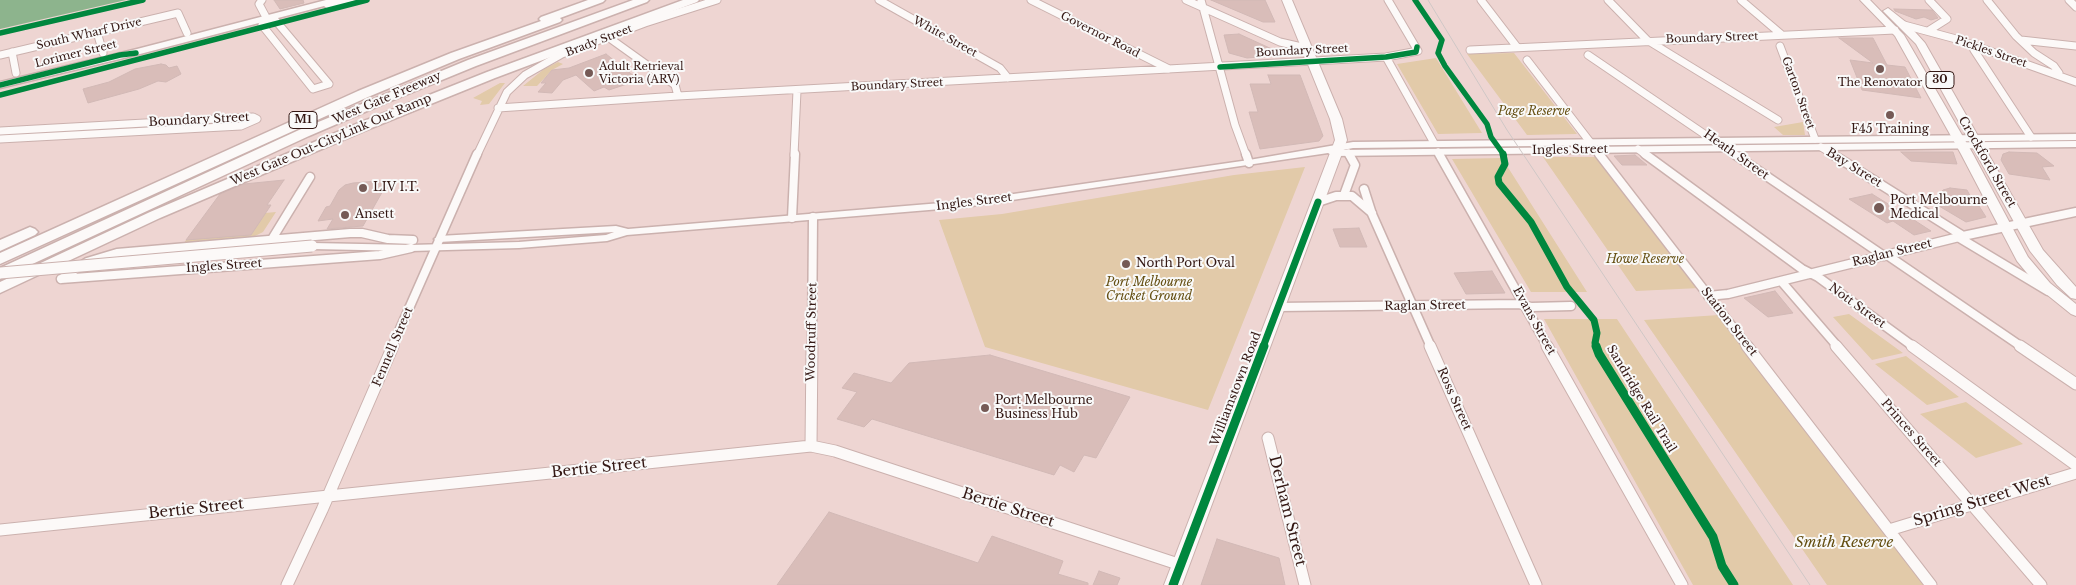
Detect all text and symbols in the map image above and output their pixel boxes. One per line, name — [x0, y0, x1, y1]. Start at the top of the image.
street label: Governor Road — [1058, 9, 1142, 61]
street label: White Street — [911, 14, 979, 60]
street label: South Wharf Drive — [35, 15, 143, 53]
street label: Brady Street — [564, 22, 634, 60]
street label: Boundary Street — [1665, 30, 1759, 46]
street label: Pickles Street — [1953, 34, 2029, 70]
street label: Lorimer Street — [34, 37, 118, 71]
street label: Boundary Street — [1255, 42, 1349, 60]
street label: Garton Street — [1779, 55, 1817, 131]
place label: Adult Retrieval Victoria (ARV) — [599, 60, 683, 86]
marker: The Renovator — [1874, 63, 1886, 75]
marker: Adult Retrieval Victoria (ARV) — [583, 67, 595, 79]
street label: West Gate Freeway — [330, 69, 444, 127]
road number: 30 — [1926, 72, 1954, 88]
street label: Boundary Street — [850, 76, 944, 94]
place label: The Renovator — [1838, 76, 1922, 90]
street label: West Gate Out-CityLink Out Ramp — [228, 91, 434, 189]
park label: Page Reserve — [1498, 105, 1570, 119]
marker: F45 Training — [1884, 109, 1896, 121]
street label: Boundary Street — [148, 110, 250, 130]
road number: M1 — [289, 112, 317, 128]
street label: Crockford Street — [1955, 114, 2019, 210]
place label: F45 Training — [1851, 123, 1929, 137]
street label: Heath Street — [1700, 127, 1772, 183]
street label: Ingles Street — [1532, 142, 1608, 158]
street label: Bay Street — [1824, 145, 1884, 191]
place label: LIV I.T. — [373, 181, 419, 195]
marker: LIV I.T. — [357, 182, 369, 194]
street label: Ingles Street — [935, 190, 1013, 214]
place label: Port Melbourne Medical — [1890, 194, 1988, 222]
marker: Port Melbourne Medical — [1872, 201, 1886, 215]
place label: Ansett — [355, 208, 394, 222]
marker: Ansett — [339, 209, 351, 221]
street label: Raglan Street — [1851, 236, 1933, 270]
park label: Howe Reserve — [1606, 253, 1684, 267]
street label: Ingles Street — [185, 256, 263, 276]
place label: North Port Oval — [1136, 257, 1235, 271]
marker: North Port Oval — [1120, 258, 1132, 270]
park label: Port Melbourne Cricket Ground — [1106, 276, 1192, 304]
street label: Nott Street — [1826, 281, 1888, 331]
street label: Woodruff Street — [804, 282, 820, 382]
street label: Evans Street — [1509, 284, 1559, 358]
street label: Station Street — [1698, 285, 1760, 359]
street label: Raglan Street — [1384, 298, 1466, 314]
street label: Fennell Street — [370, 305, 416, 389]
street label: Williamstown Road — [1208, 330, 1264, 448]
street label: Sandridge Rail Trail — [1603, 343, 1679, 455]
street label: Ross Street — [1434, 365, 1474, 433]
place label: Port Melbourne Business Hub — [995, 394, 1093, 422]
street label: Princes Street — [1878, 396, 1944, 470]
marker: Port Melbourne Business Hub — [979, 402, 991, 414]
street label: Bertie Street — [550, 454, 648, 482]
street label: Derham Street — [1265, 454, 1309, 568]
street label: Spring Street West — [1911, 472, 2053, 530]
street label: Bertie Street — [960, 485, 1056, 531]
street label: Bertie Street — [147, 495, 245, 523]
park label: Smith Reserve — [1795, 534, 1893, 552]

